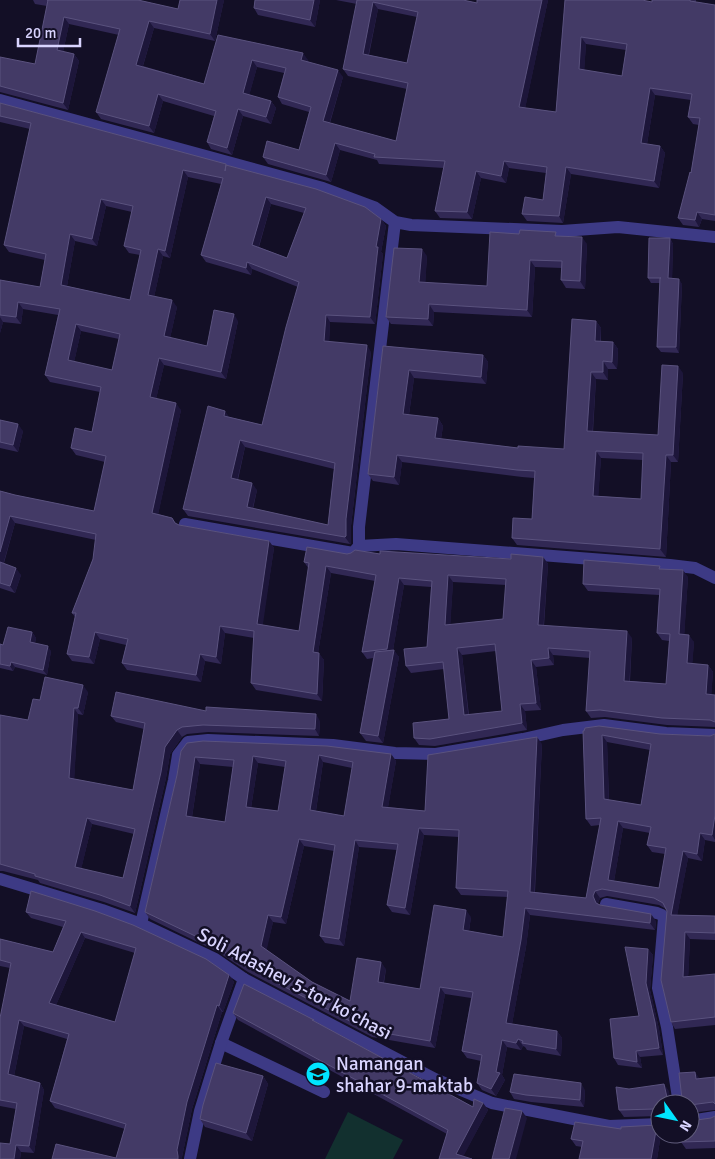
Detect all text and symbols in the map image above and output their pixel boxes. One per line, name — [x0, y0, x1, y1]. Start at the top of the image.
scale bar — [18, 15, 80, 47]
text: 20 m — [25, 24, 56, 42]
street label: Soli Adashev 5-tor koʻchasi — [193, 922, 396, 1045]
place label: Namangan shahar 9-maktab — [336, 1052, 473, 1098]
school or university icon: Namangan shahar 9-maktab — [305, 1061, 331, 1087]
north arrow — [650, 1094, 700, 1144]
text: N — [676, 1117, 695, 1135]

